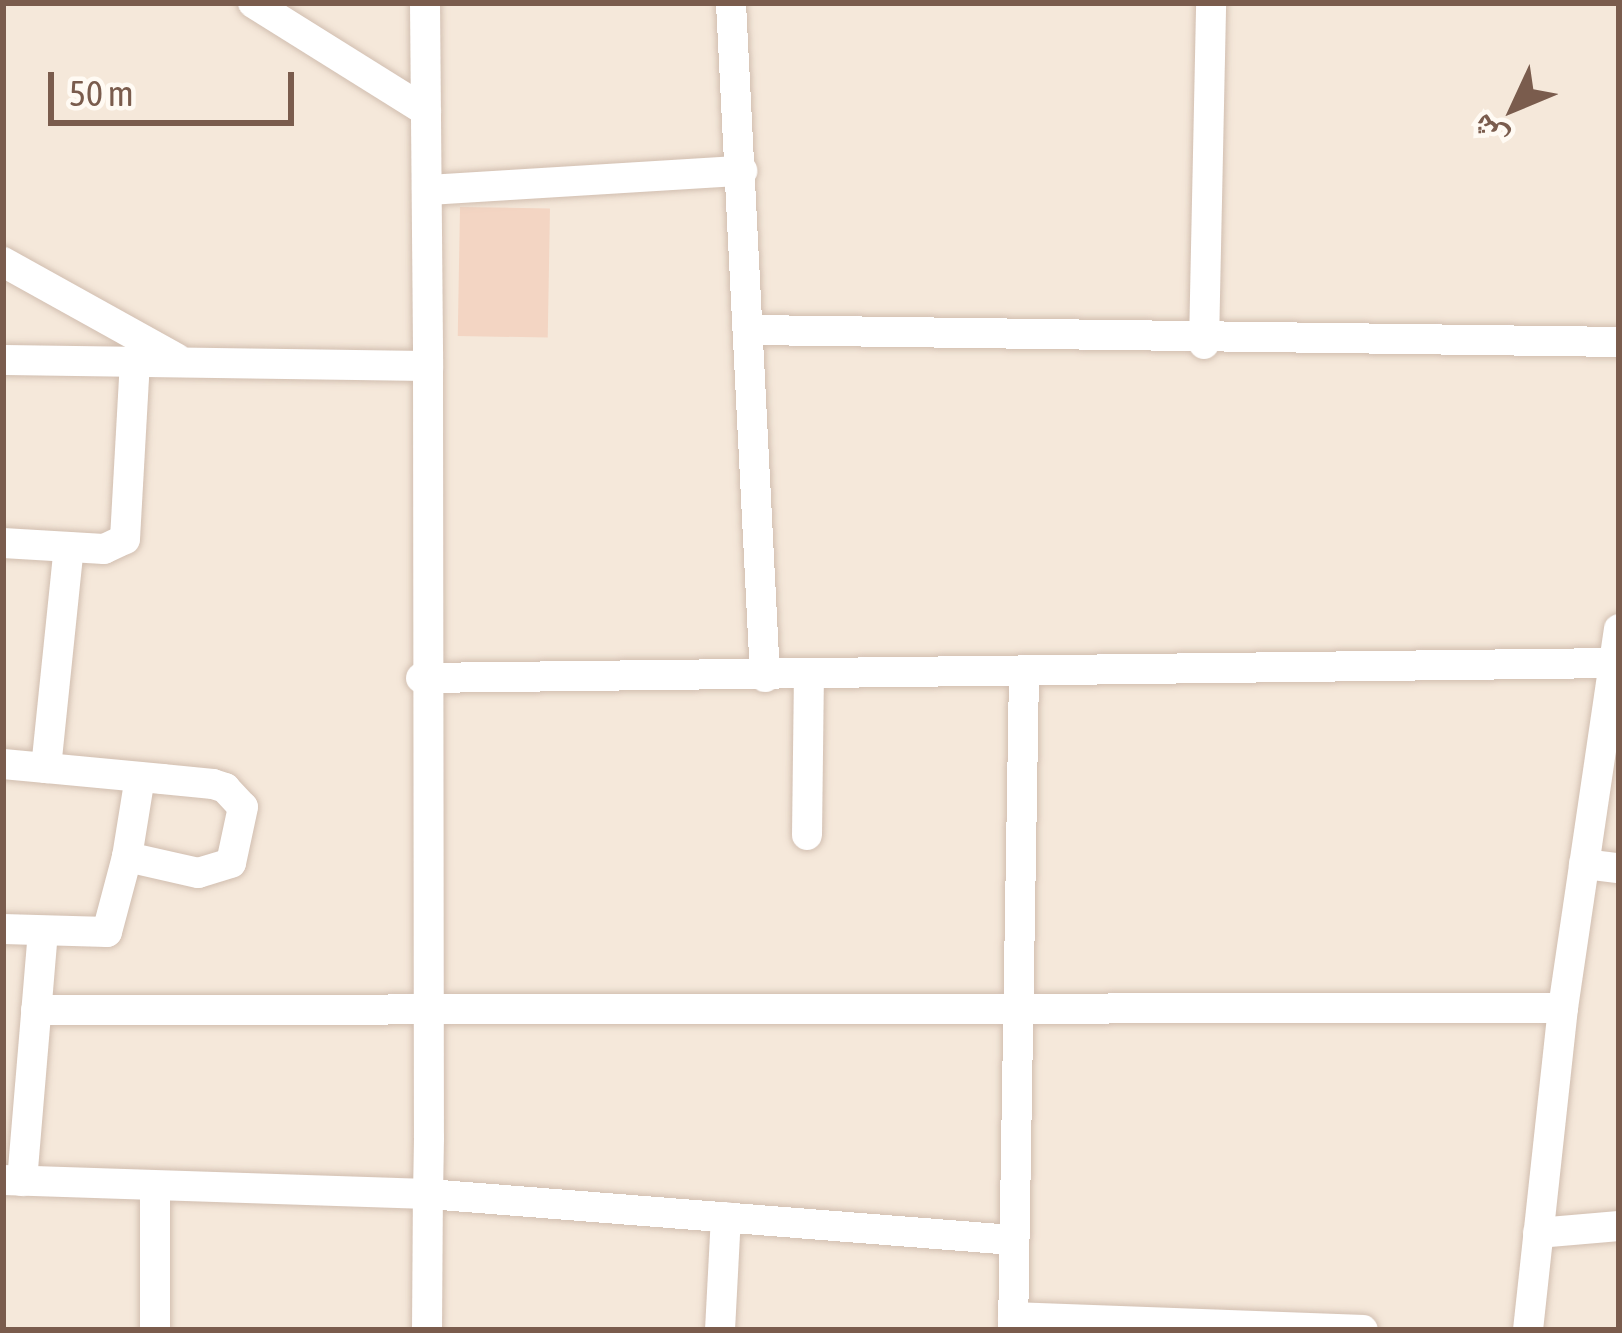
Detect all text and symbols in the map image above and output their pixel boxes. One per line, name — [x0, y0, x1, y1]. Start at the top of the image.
scale bar — [54, 48, 300, 122]
north arrow — [1454, 48, 1574, 168]
text: 50 m — [69, 72, 134, 114]
text: ش — [1462, 107, 1514, 159]

